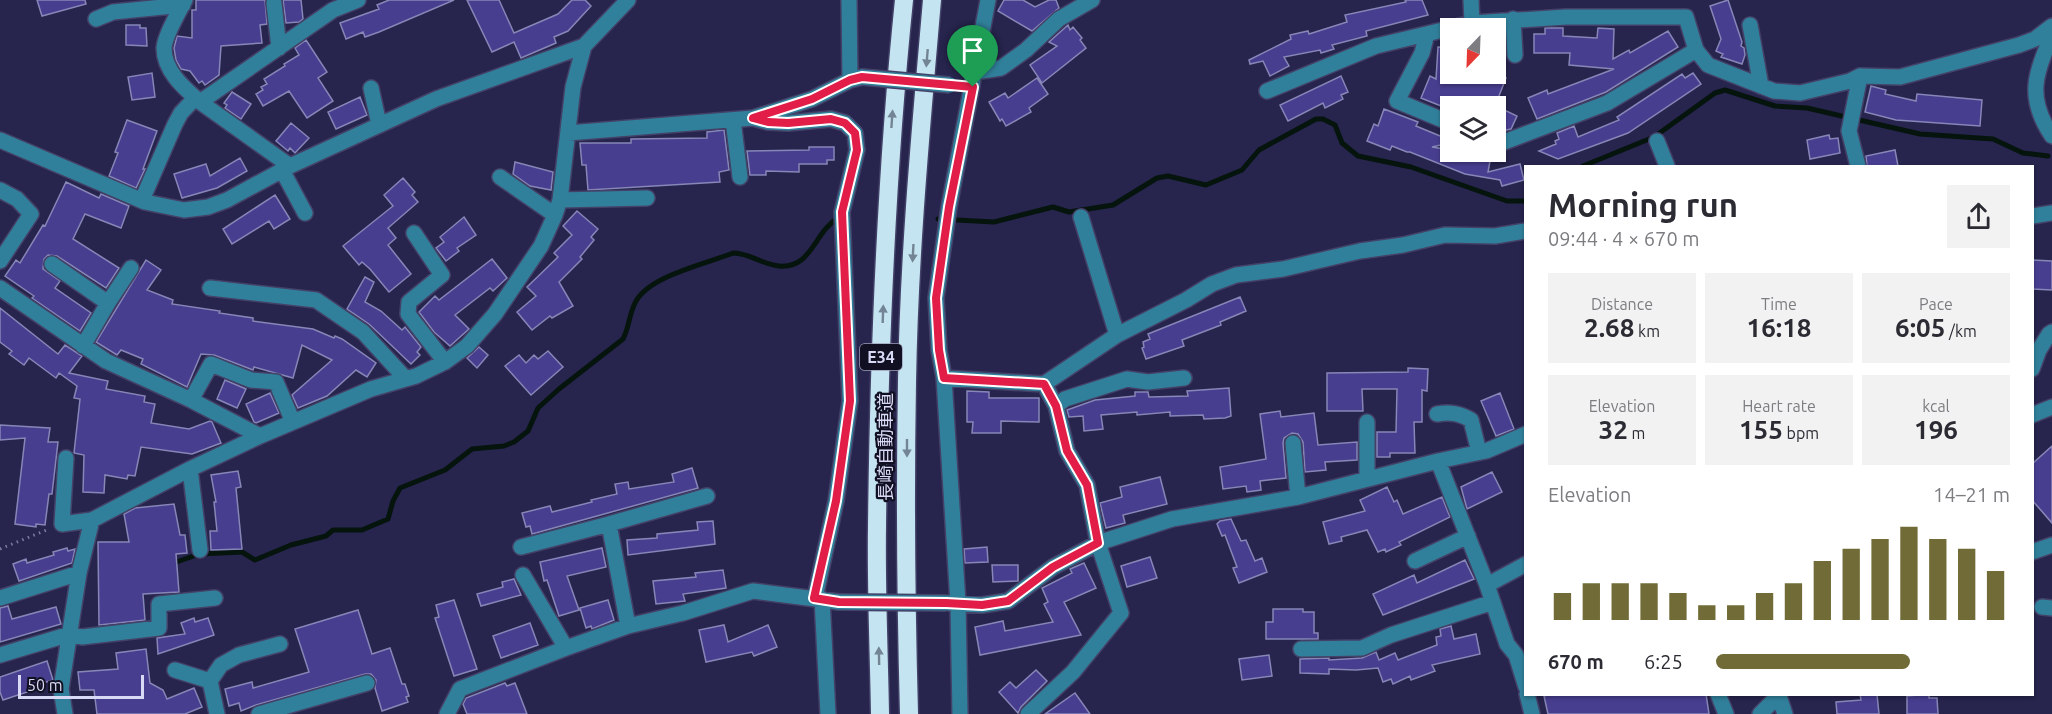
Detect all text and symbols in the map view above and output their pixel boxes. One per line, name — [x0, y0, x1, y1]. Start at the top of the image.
north arrow — [1440, 18, 1506, 84]
map controls — [1440, 18, 1506, 162]
pin — [947, 25, 998, 87]
icon: arrive — [956, 34, 989, 67]
one-way arrow — [922, 49, 932, 68]
button: layers — [1440, 96, 1506, 162]
one-way arrow — [887, 109, 897, 128]
button: share — [1947, 185, 2010, 248]
text: Morning run — [1548, 186, 1738, 223]
text: 09:44 · 4 × 670 m — [1548, 227, 1700, 250]
one-way arrow — [909, 243, 918, 262]
text: Distance — [1591, 295, 1653, 313]
text: Time — [1761, 295, 1797, 313]
text: Pace — [1919, 295, 1953, 313]
one-way arrow — [878, 304, 887, 323]
text: 2.68 — [1584, 313, 1634, 342]
text: 16:18 — [1746, 313, 1812, 342]
text: 6:05 — [1895, 313, 1945, 342]
text: km — [1634, 322, 1660, 340]
text: /km — [1945, 322, 1977, 340]
road number: E34 — [860, 344, 902, 370]
street label: 長崎自動車道 — [875, 393, 895, 501]
text: Elevation — [1589, 397, 1655, 415]
text: Heart rate — [1742, 397, 1816, 415]
text: kcal — [1922, 397, 1950, 415]
text: 32 — [1599, 415, 1628, 444]
text: 155 — [1739, 415, 1783, 444]
text: 196 — [1914, 415, 1958, 444]
text: m — [1628, 424, 1645, 442]
text: bpm — [1783, 424, 1819, 442]
one-way arrow — [902, 438, 912, 457]
text: Elevation — [1548, 483, 1631, 506]
text: 14–21 m — [1933, 483, 2010, 506]
one-way arrow — [874, 646, 884, 665]
text: 670 m — [1548, 650, 1604, 673]
text: 6:25 — [1644, 650, 1683, 673]
scale bar — [18, 672, 144, 700]
text: 50 m — [27, 676, 63, 694]

